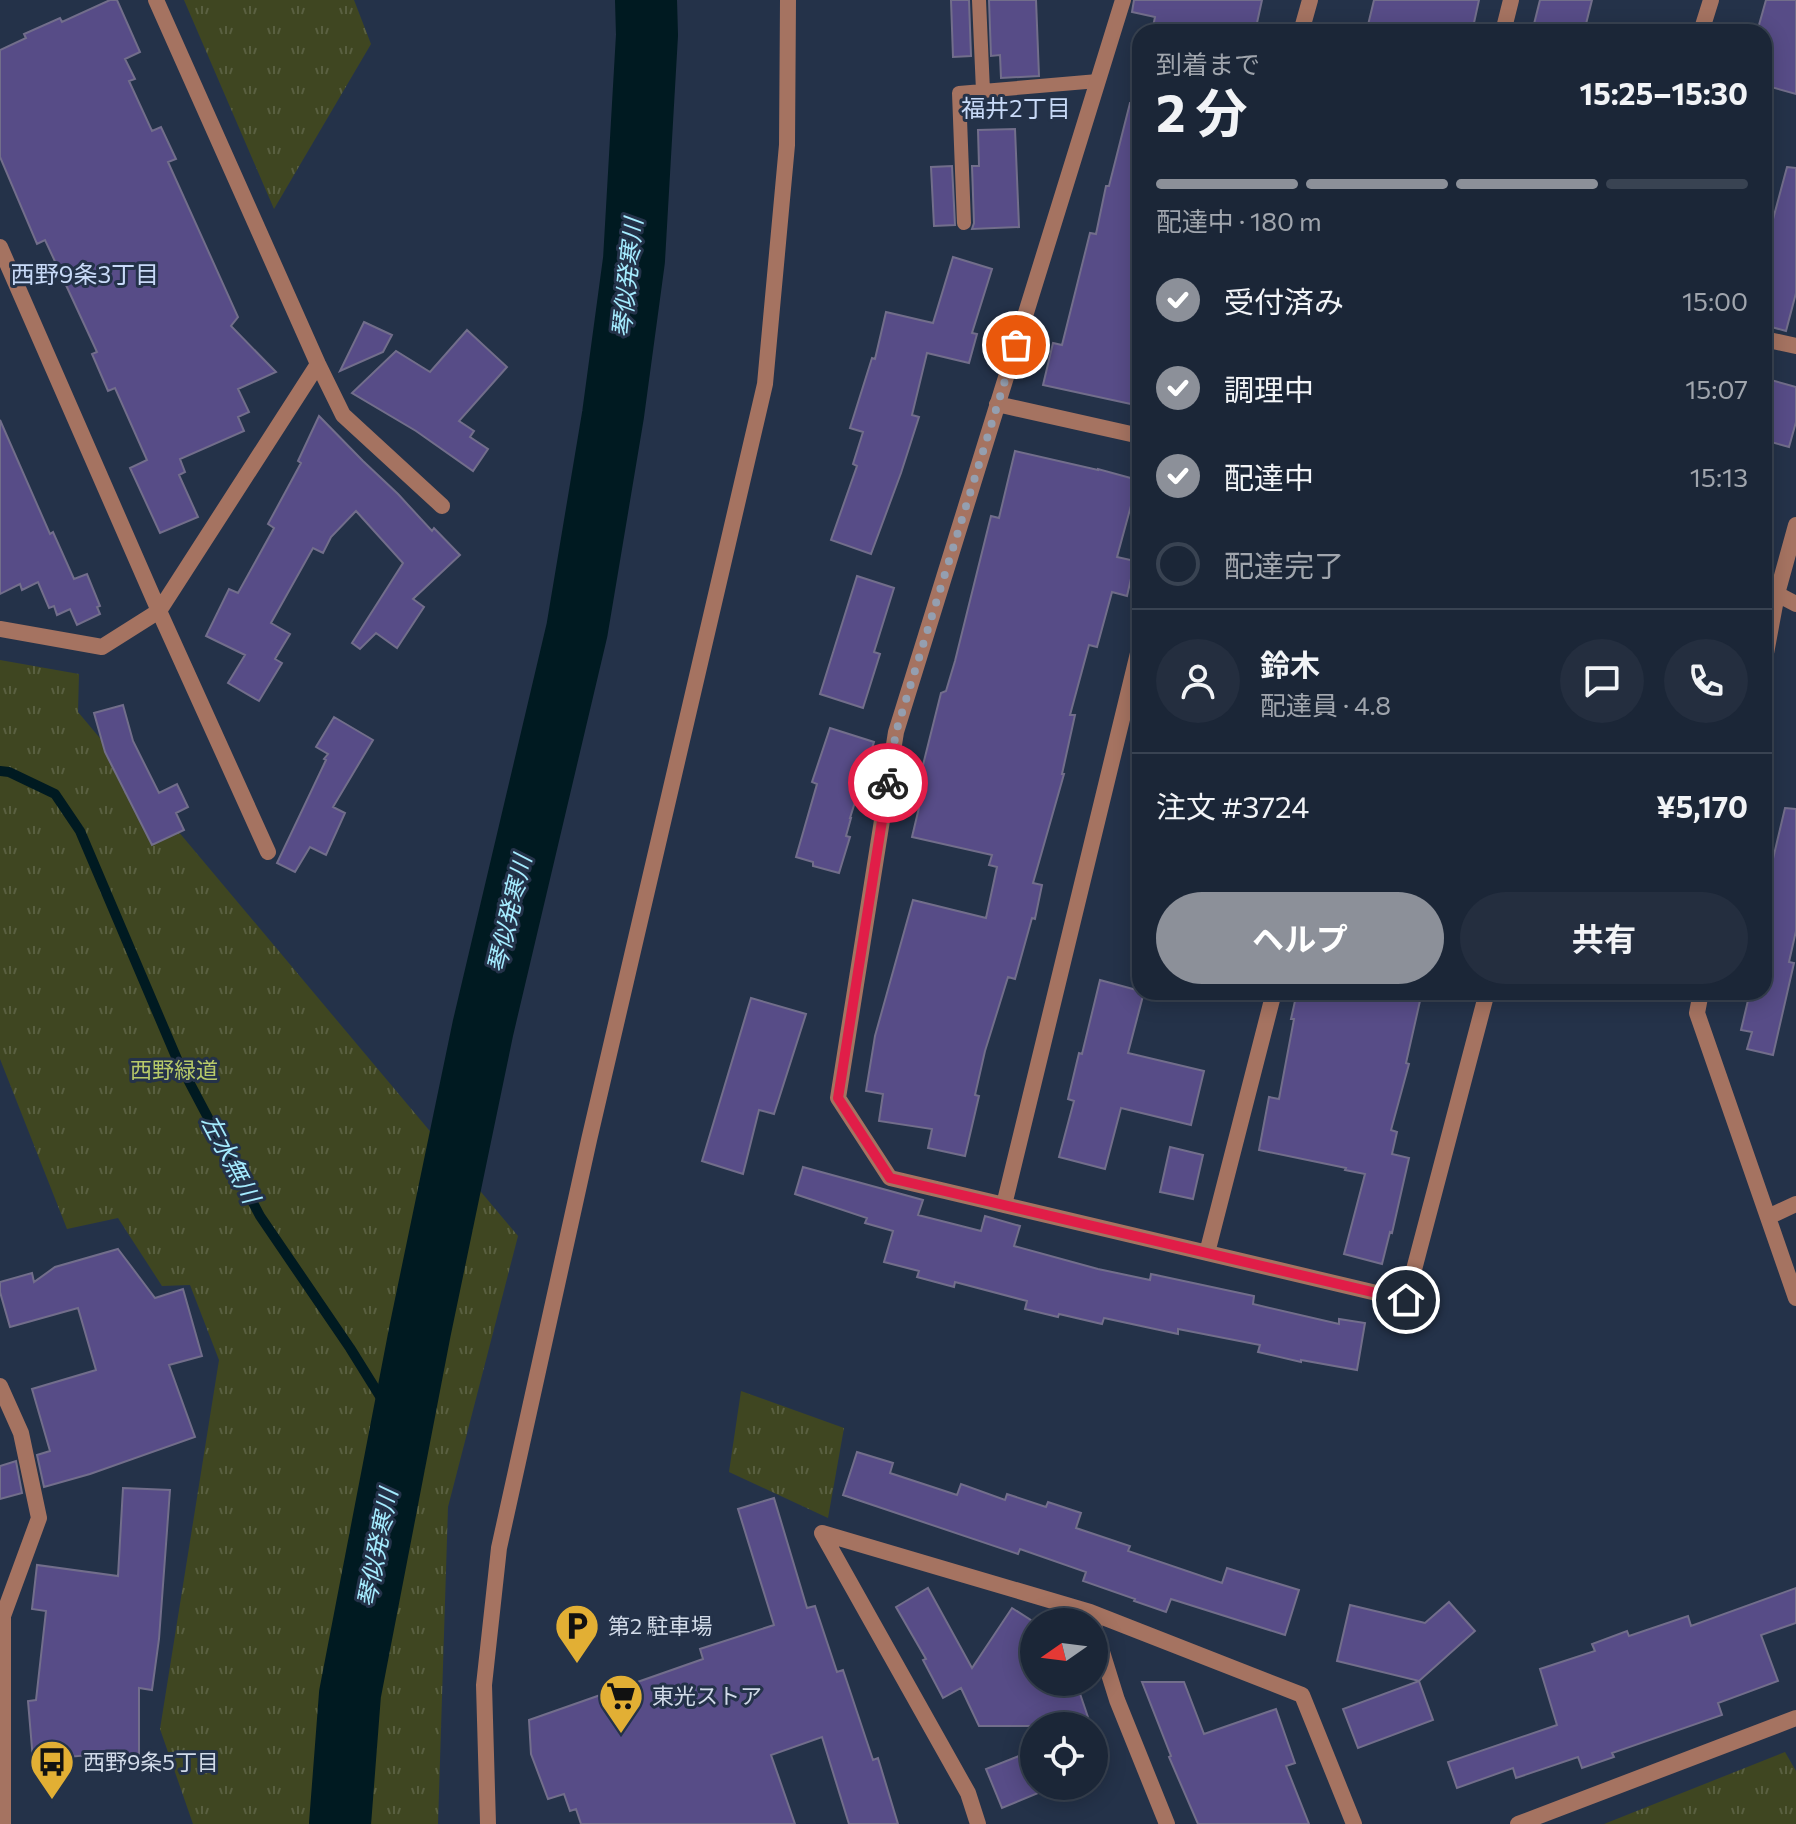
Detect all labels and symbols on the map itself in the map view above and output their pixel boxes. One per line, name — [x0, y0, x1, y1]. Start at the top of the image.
district label: 福井2丁目 — [961, 93, 1071, 122]
water label: 琴似発寒川 — [606, 214, 648, 339]
district label: 西野9条3丁目 — [11, 259, 159, 288]
pin — [982, 311, 1050, 379]
courier — [848, 743, 928, 823]
water label: 琴似発寒川 — [481, 849, 537, 975]
park label: 西野緑道 — [130, 1056, 218, 1083]
water label: 左水無川 — [196, 1109, 268, 1210]
pin — [1372, 1266, 1440, 1334]
water label: 琴似発寒川 — [351, 1483, 403, 1609]
parking icon: 第2 駐車場 — [553, 1602, 601, 1665]
north arrow — [1020, 1608, 1108, 1696]
place label: 第2 駐車場 — [608, 1612, 712, 1639]
supermarket icon: 東光ストア — [597, 1672, 645, 1735]
place label: 東光ストア — [652, 1682, 762, 1709]
bus stop icon: 西野9条5丁目 — [28, 1738, 76, 1801]
place label: 西野9条5丁目 — [83, 1748, 219, 1775]

